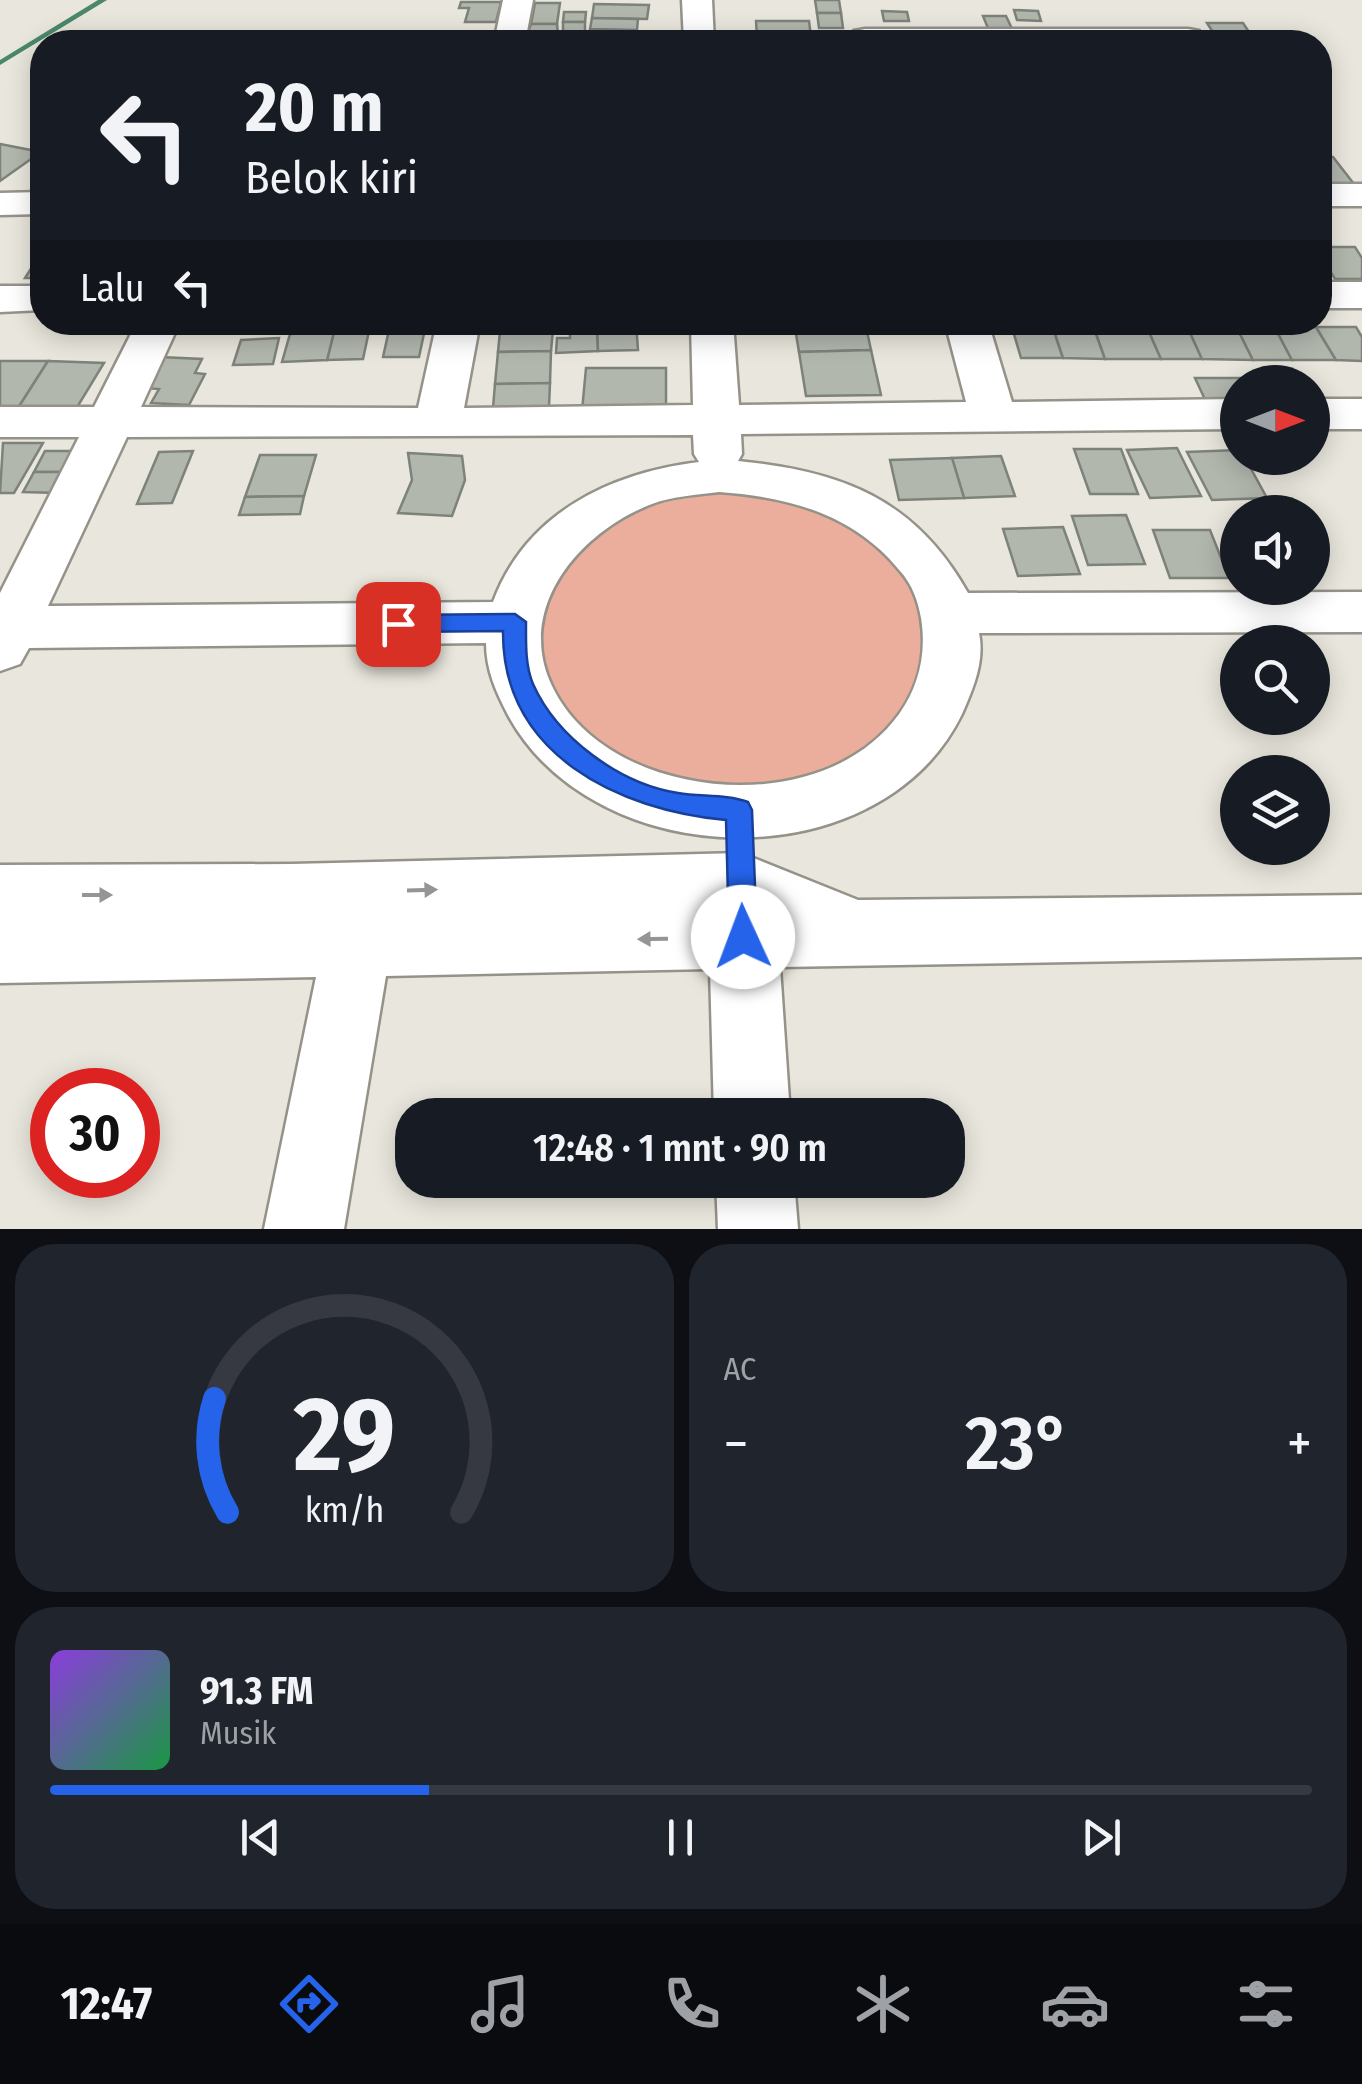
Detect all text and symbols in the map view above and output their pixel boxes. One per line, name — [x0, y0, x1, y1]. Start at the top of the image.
text: 20 m — [245, 66, 384, 150]
icon: left — [80, 70, 210, 200]
text: Belok kiri — [245, 151, 418, 205]
icon: left — [165, 260, 220, 315]
text: Lalu — [80, 265, 145, 311]
north arrow — [1220, 365, 1330, 475]
map controls — [1220, 365, 1330, 865]
button: sound — [1220, 495, 1330, 605]
pin — [356, 582, 441, 667]
icon: arrive — [371, 597, 426, 652]
button: search — [1220, 625, 1330, 735]
button: layers — [1220, 755, 1330, 865]
one-way arrow — [407, 882, 439, 898]
position arrow — [691, 885, 795, 989]
one-way arrow — [82, 887, 114, 903]
one-way arrow — [637, 931, 669, 947]
speed limit sign: 30 — [30, 1068, 160, 1198]
text: 12:48 · 1 mnt · 90 m — [533, 1125, 827, 1171]
text: AC — [724, 1350, 756, 1388]
text: 29 — [293, 1373, 395, 1498]
text: 23° — [965, 1399, 1070, 1489]
text: − — [724, 1411, 748, 1477]
text: + — [1287, 1411, 1312, 1477]
text: km/h — [304, 1489, 384, 1531]
text: 91.3 FM — [200, 1668, 313, 1714]
text: Musik — [200, 1714, 276, 1752]
icon: previous — [233, 1810, 288, 1865]
icon: pause — [653, 1810, 708, 1865]
icon: next — [1074, 1810, 1129, 1865]
icon: directions — [274, 1969, 344, 2039]
icon: music — [465, 1969, 535, 2039]
icon: phone — [657, 1969, 727, 2039]
icon: climate — [848, 1969, 918, 2039]
icon: car — [1040, 1969, 1110, 2039]
icon: filters — [1231, 1969, 1301, 2039]
text: 12:47 — [61, 1977, 152, 2031]

